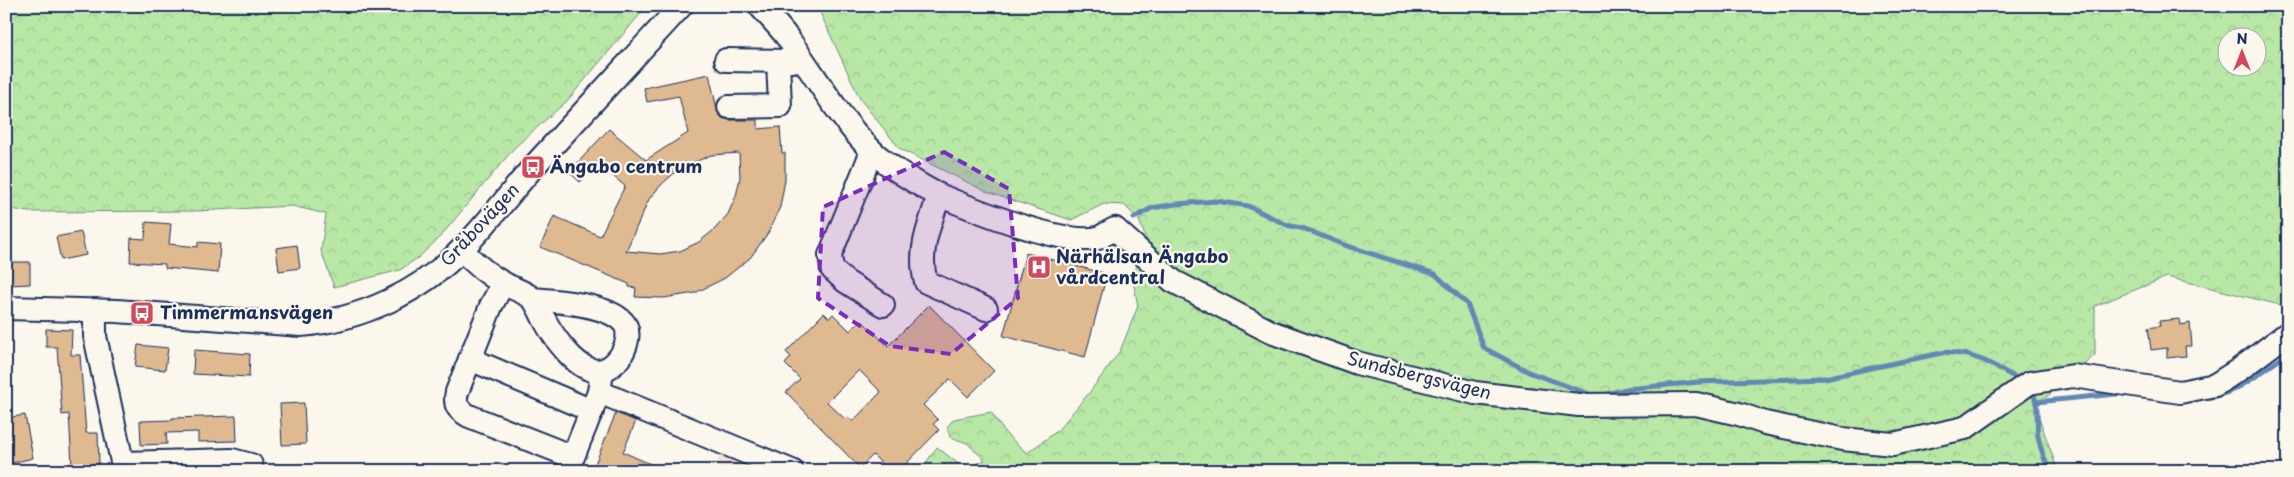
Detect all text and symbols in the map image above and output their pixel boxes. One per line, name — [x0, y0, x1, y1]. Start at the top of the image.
north arrow — [2216, 28, 2266, 78]
text: N — [2236, 28, 2248, 49]
place label: Ängabo centrum — [550, 152, 702, 179]
bus stop icon: Ängabo centrum — [520, 154, 546, 180]
street label: Gråbovägen — [433, 176, 525, 272]
place label: Närhälsan Ängabo vårdcentral — [1056, 242, 1229, 290]
hospital icon: Närhälsan Ängabo vårdcentral — [1026, 254, 1052, 280]
place label: Timmermansvägen — [160, 298, 333, 325]
bus stop icon: Timmermansvägen — [129, 300, 155, 326]
street label: Sundsbergsvägen — [1344, 344, 1494, 406]

